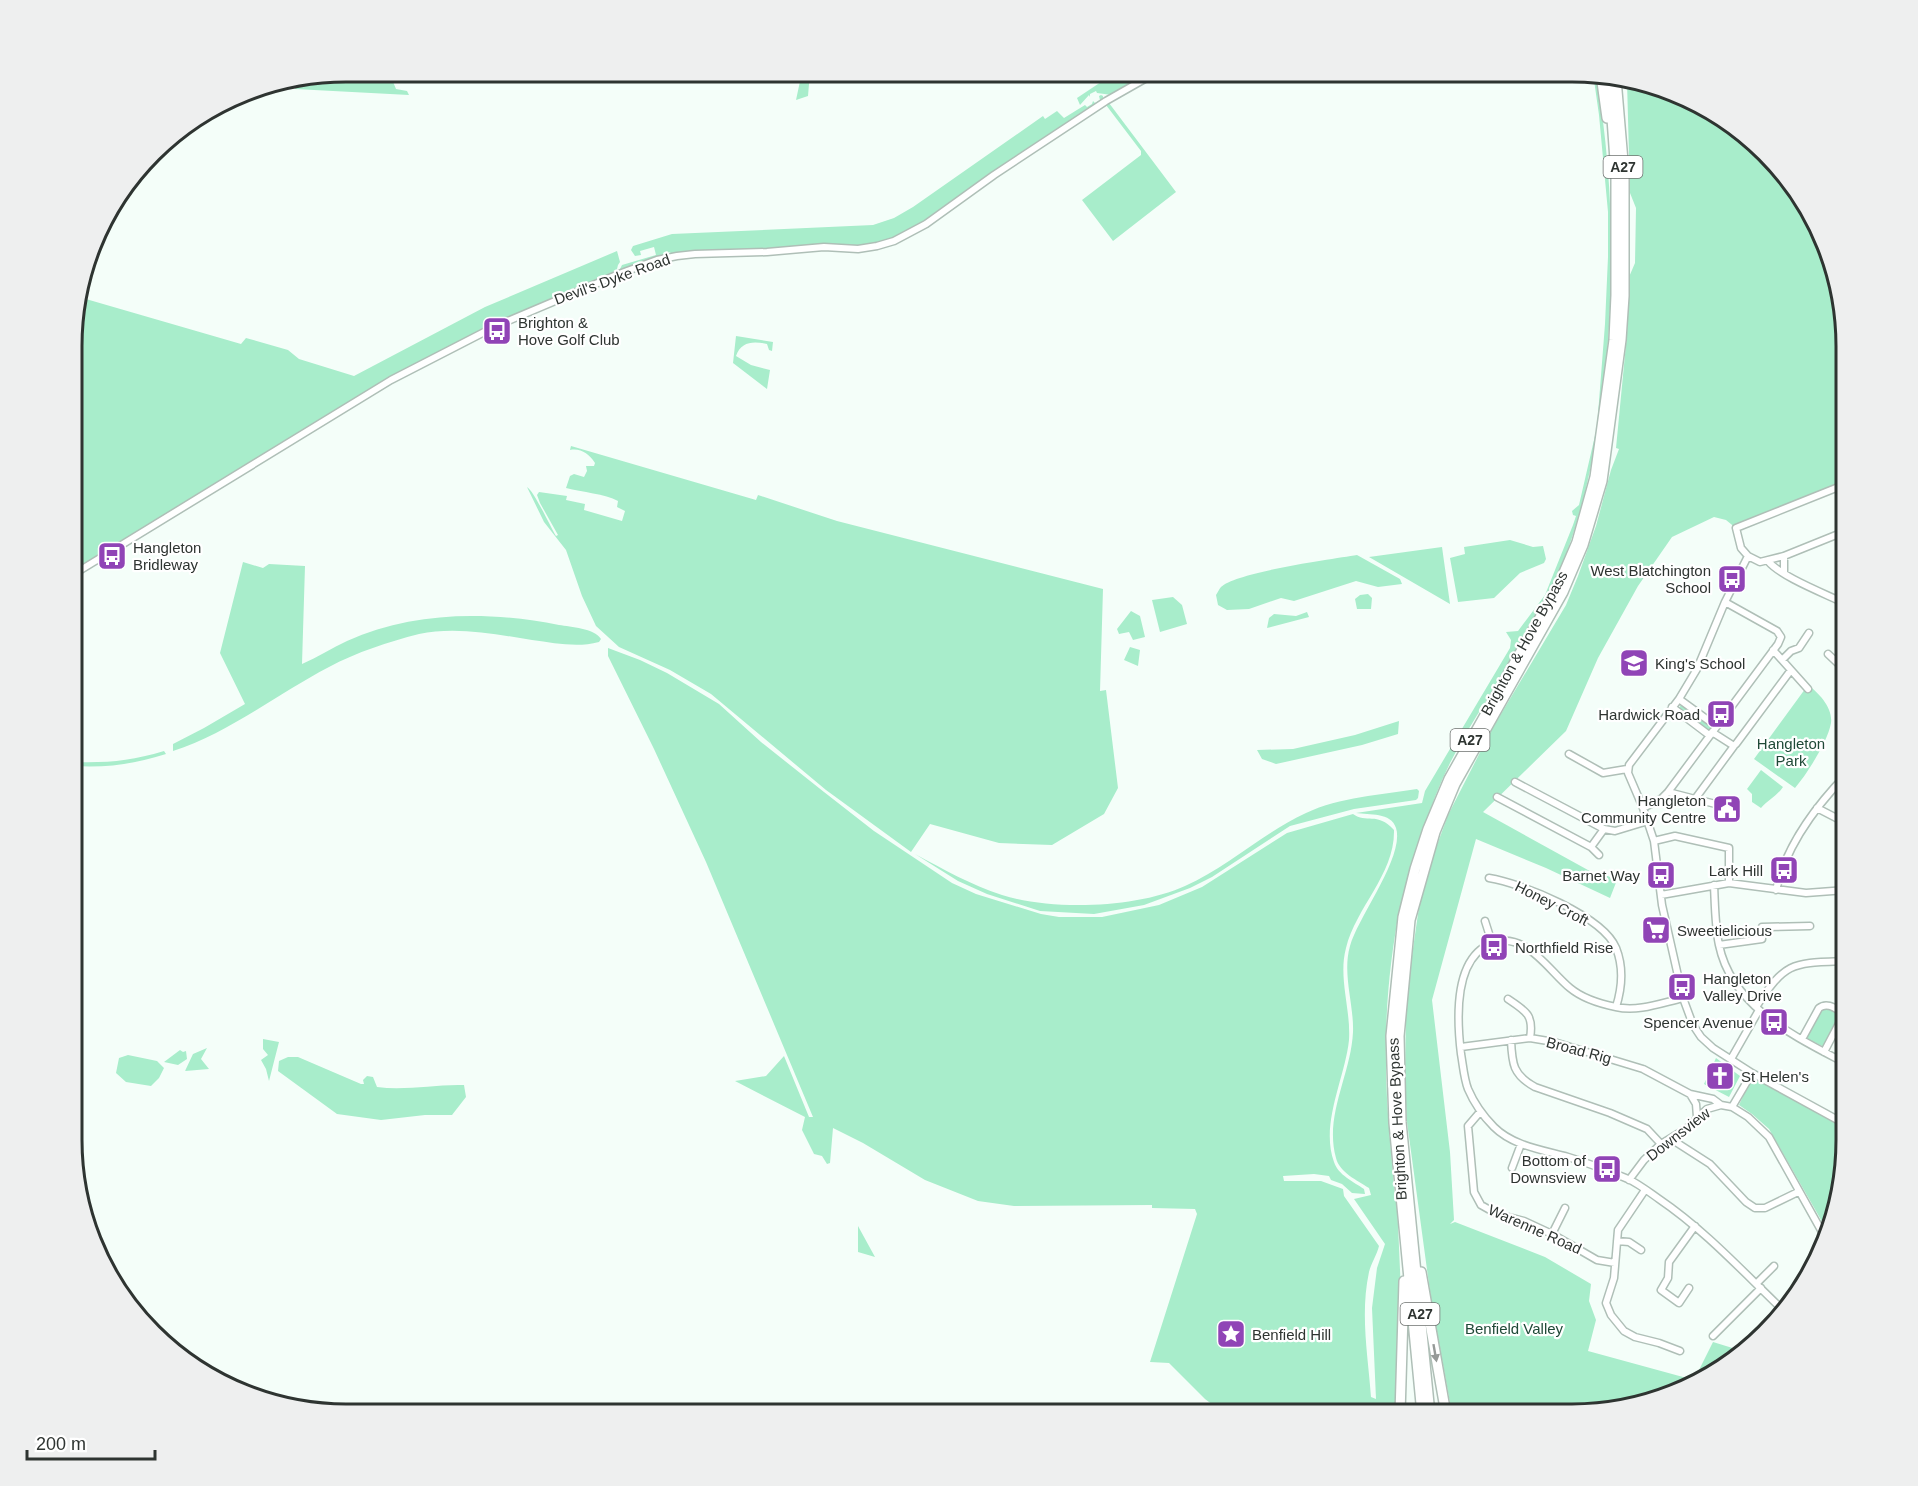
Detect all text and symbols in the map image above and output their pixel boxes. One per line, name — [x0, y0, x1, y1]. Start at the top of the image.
road number: A27 — [1604, 156, 1642, 178]
street label: Devil's Dyke Road — [552, 250, 672, 308]
place label: Brighton & Hove Golf Club — [518, 314, 620, 348]
bus stop icon: Brighton & Hove Golf Club — [481, 315, 513, 347]
place label: Hangleton Bridleway — [133, 539, 201, 573]
bus stop icon: Hangleton Bridleway — [96, 540, 128, 572]
place label: West Blatchington School — [1590, 562, 1711, 596]
bus stop icon: West Blatchington School — [1716, 563, 1748, 595]
street label: Brighton & Hove Bypass — [1477, 568, 1571, 718]
school or university icon: King's School — [1618, 647, 1650, 679]
place label: King's School — [1655, 655, 1745, 672]
bus stop icon: Hardwick Road — [1705, 698, 1737, 730]
place label: Hardwick Road — [1598, 706, 1700, 723]
road number: A27 — [1450, 729, 1490, 751]
park label: Hangleton Park — [1757, 735, 1825, 769]
place label: Hangleton Community Centre — [1581, 792, 1706, 826]
public building icon: Hangleton Community Centre — [1711, 793, 1743, 825]
bus stop icon: Lark Hill — [1768, 854, 1800, 886]
bus stop icon: Barnet Way — [1645, 859, 1677, 891]
place label: Lark Hill — [1709, 862, 1763, 879]
place label: Barnet Way — [1562, 867, 1640, 884]
street label: Honey Croft — [1512, 877, 1592, 929]
supermarket icon: Sweetielicious — [1640, 914, 1672, 946]
place label: Sweetielicious — [1677, 922, 1772, 939]
bus stop icon: Northfield Rise — [1478, 931, 1510, 963]
place label: Northfield Rise — [1515, 939, 1613, 956]
place label: Hangleton Valley Drive — [1703, 970, 1782, 1004]
bus stop icon: Hangleton Valley Drive — [1666, 971, 1698, 1003]
bus stop icon: Spencer Avenue — [1758, 1006, 1790, 1038]
place label: Spencer Avenue — [1643, 1014, 1753, 1031]
street label: Broad Rig — [1545, 1033, 1613, 1067]
street label: Brighton & Hove Bypass — [1384, 1037, 1410, 1201]
church icon: St Helen's — [1704, 1060, 1736, 1092]
place label: St Helen's — [1741, 1068, 1809, 1085]
street label: Downsview — [1643, 1104, 1713, 1164]
place label: Bottom of Downsview — [1510, 1152, 1587, 1186]
bus stop icon: Bottom of Downsview — [1591, 1153, 1623, 1185]
street label: Warenne Road — [1486, 1201, 1584, 1257]
road number: A27 — [1400, 1303, 1440, 1325]
place icon: Benfield Hill — [1215, 1318, 1247, 1350]
park label: Benfield Valley — [1465, 1320, 1564, 1337]
place label: Benfield Hill — [1252, 1326, 1331, 1343]
one-way arrow — [1431, 1344, 1440, 1363]
scale bar — [27, 1423, 154, 1461]
text: 200 m — [36, 1434, 86, 1454]

